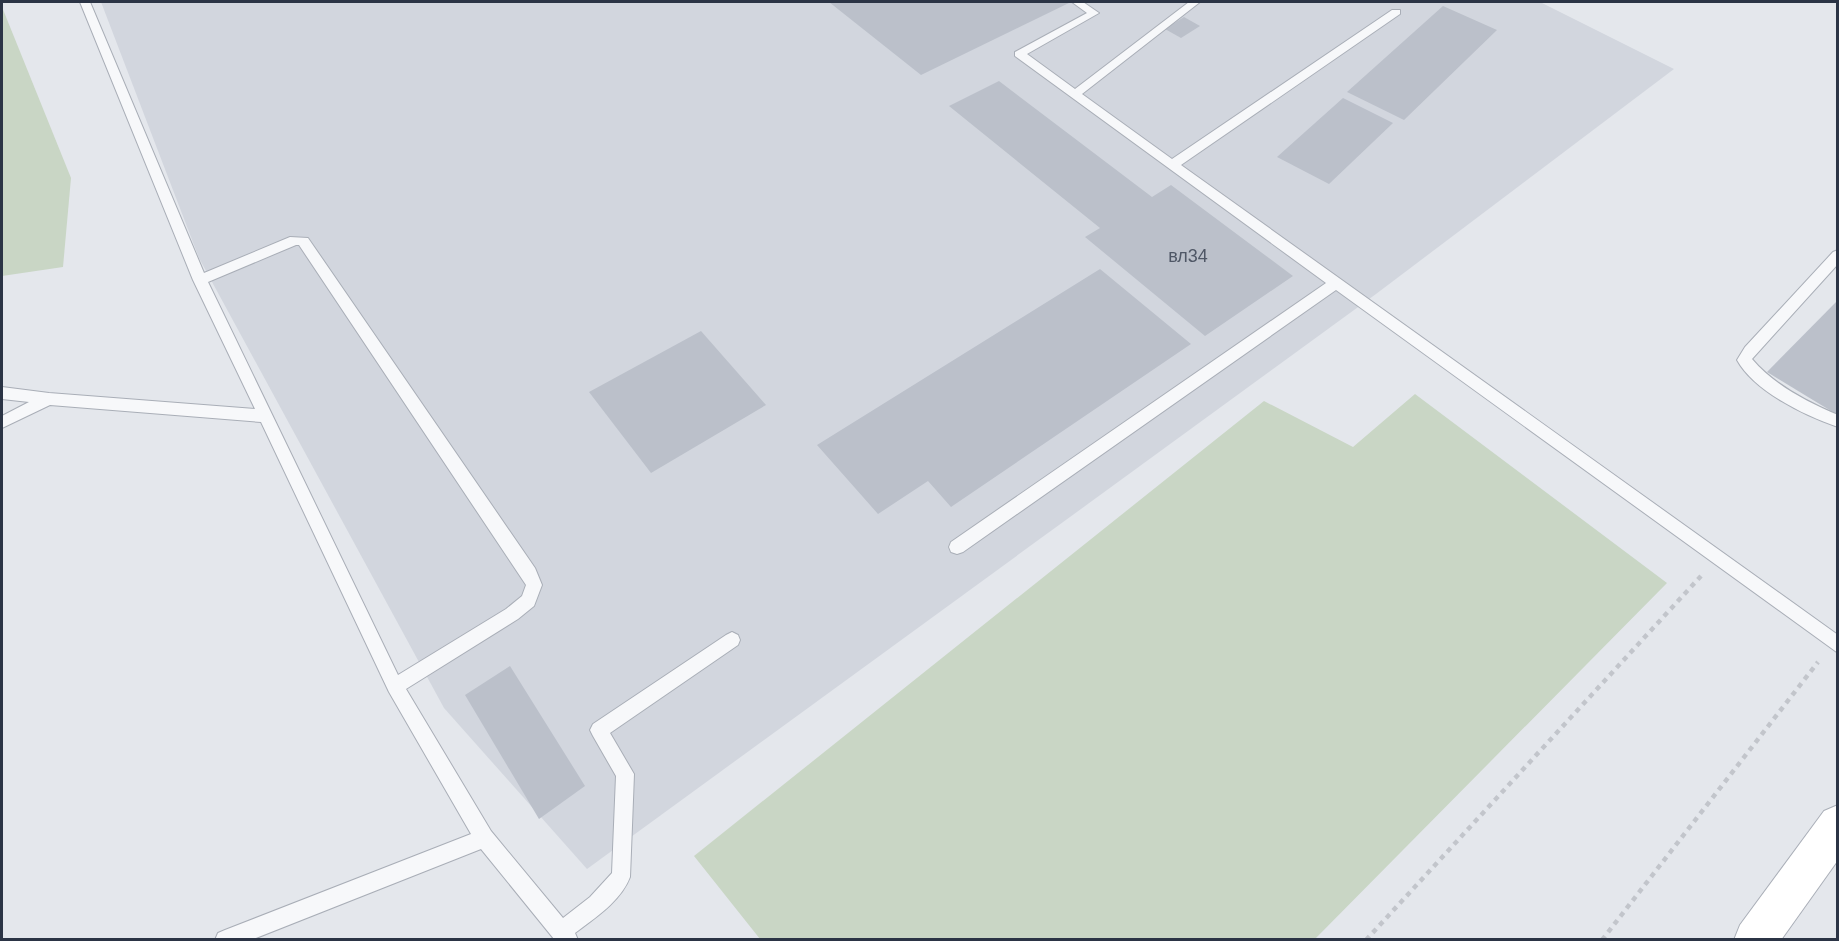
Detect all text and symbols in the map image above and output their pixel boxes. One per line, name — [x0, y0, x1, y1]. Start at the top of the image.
house number: вл34 — [1168, 246, 1208, 266]

